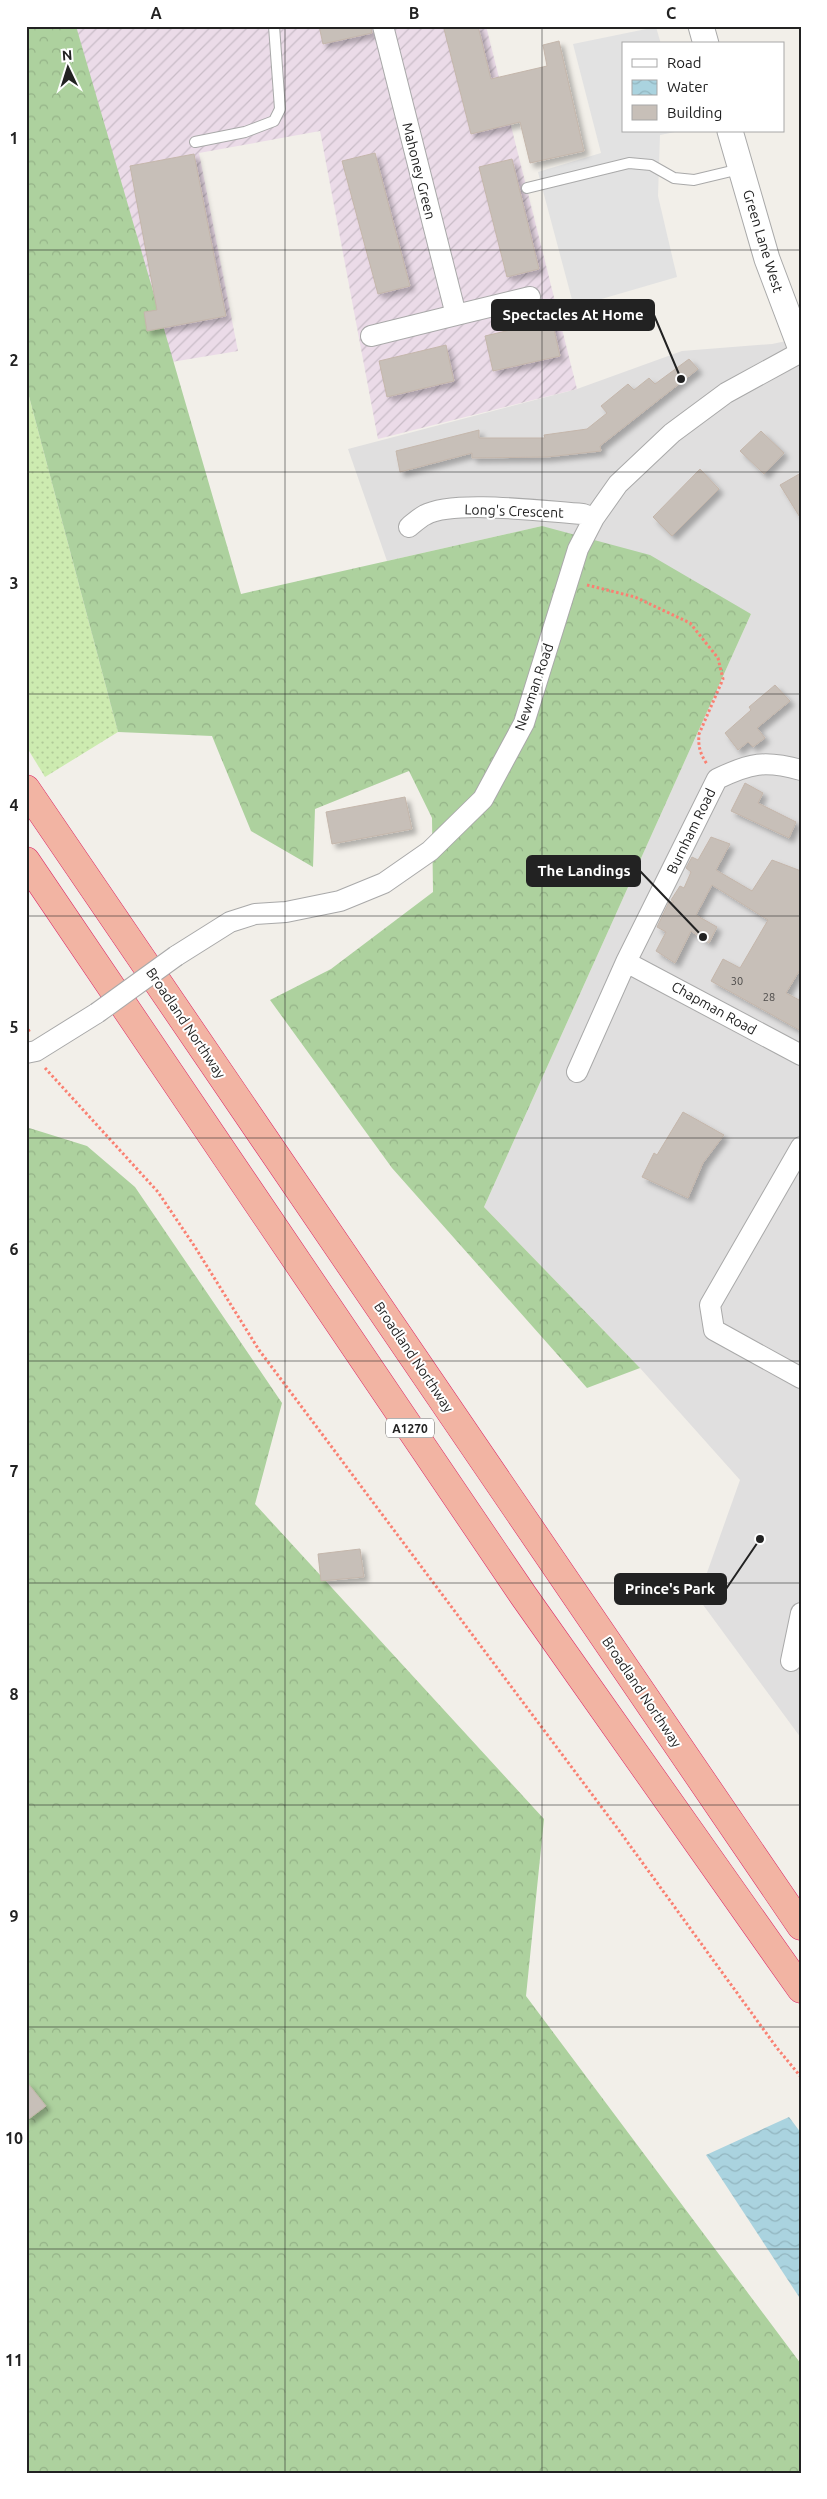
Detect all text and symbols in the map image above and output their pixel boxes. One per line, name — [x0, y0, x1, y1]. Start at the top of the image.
text: A — [150, 4, 162, 22]
text: B — [409, 4, 419, 22]
text: C — [666, 4, 676, 22]
north arrow — [42, 42, 92, 92]
legend — [622, 42, 784, 132]
text: N — [61, 47, 73, 63]
text: Road — [667, 54, 702, 71]
text: Water — [667, 78, 708, 95]
text: Building — [667, 104, 722, 121]
street label: Mahoney Green — [399, 121, 439, 221]
text: 1 — [9, 129, 19, 147]
street label: Green Lane West — [740, 188, 786, 295]
callout: Spectacles At Home — [492, 300, 654, 330]
text: Spectacles At Home — [502, 306, 644, 323]
text: 2 — [9, 351, 19, 369]
street label: Long's Crescent — [464, 501, 564, 521]
text: 3 — [9, 574, 19, 592]
street label: Newman Road — [512, 641, 556, 733]
street label: Burnham Road — [663, 786, 719, 876]
text: 4 — [9, 796, 19, 814]
callout: The Landings — [527, 856, 640, 886]
text: The Landings — [537, 862, 631, 879]
street label: Broadland Northway — [143, 965, 229, 1081]
house number: 30 — [731, 975, 743, 987]
street label: Chapman Road — [669, 978, 759, 1038]
house number: 28 — [763, 991, 775, 1003]
text: 5 — [9, 1018, 19, 1036]
text: 6 — [9, 1240, 19, 1258]
street label: Broadland Northway — [371, 1299, 457, 1415]
road number: A1270 — [386, 1419, 434, 1438]
text: 7 — [9, 1462, 19, 1480]
callout: Prince's Park — [615, 1574, 726, 1604]
text: Prince's Park — [625, 1580, 716, 1597]
street label: Broadland Northway — [599, 1634, 685, 1750]
text: 8 — [9, 1685, 19, 1703]
text: 9 — [9, 1907, 19, 1925]
text: 10 — [5, 2129, 23, 2147]
text: 11 — [5, 2351, 23, 2369]

